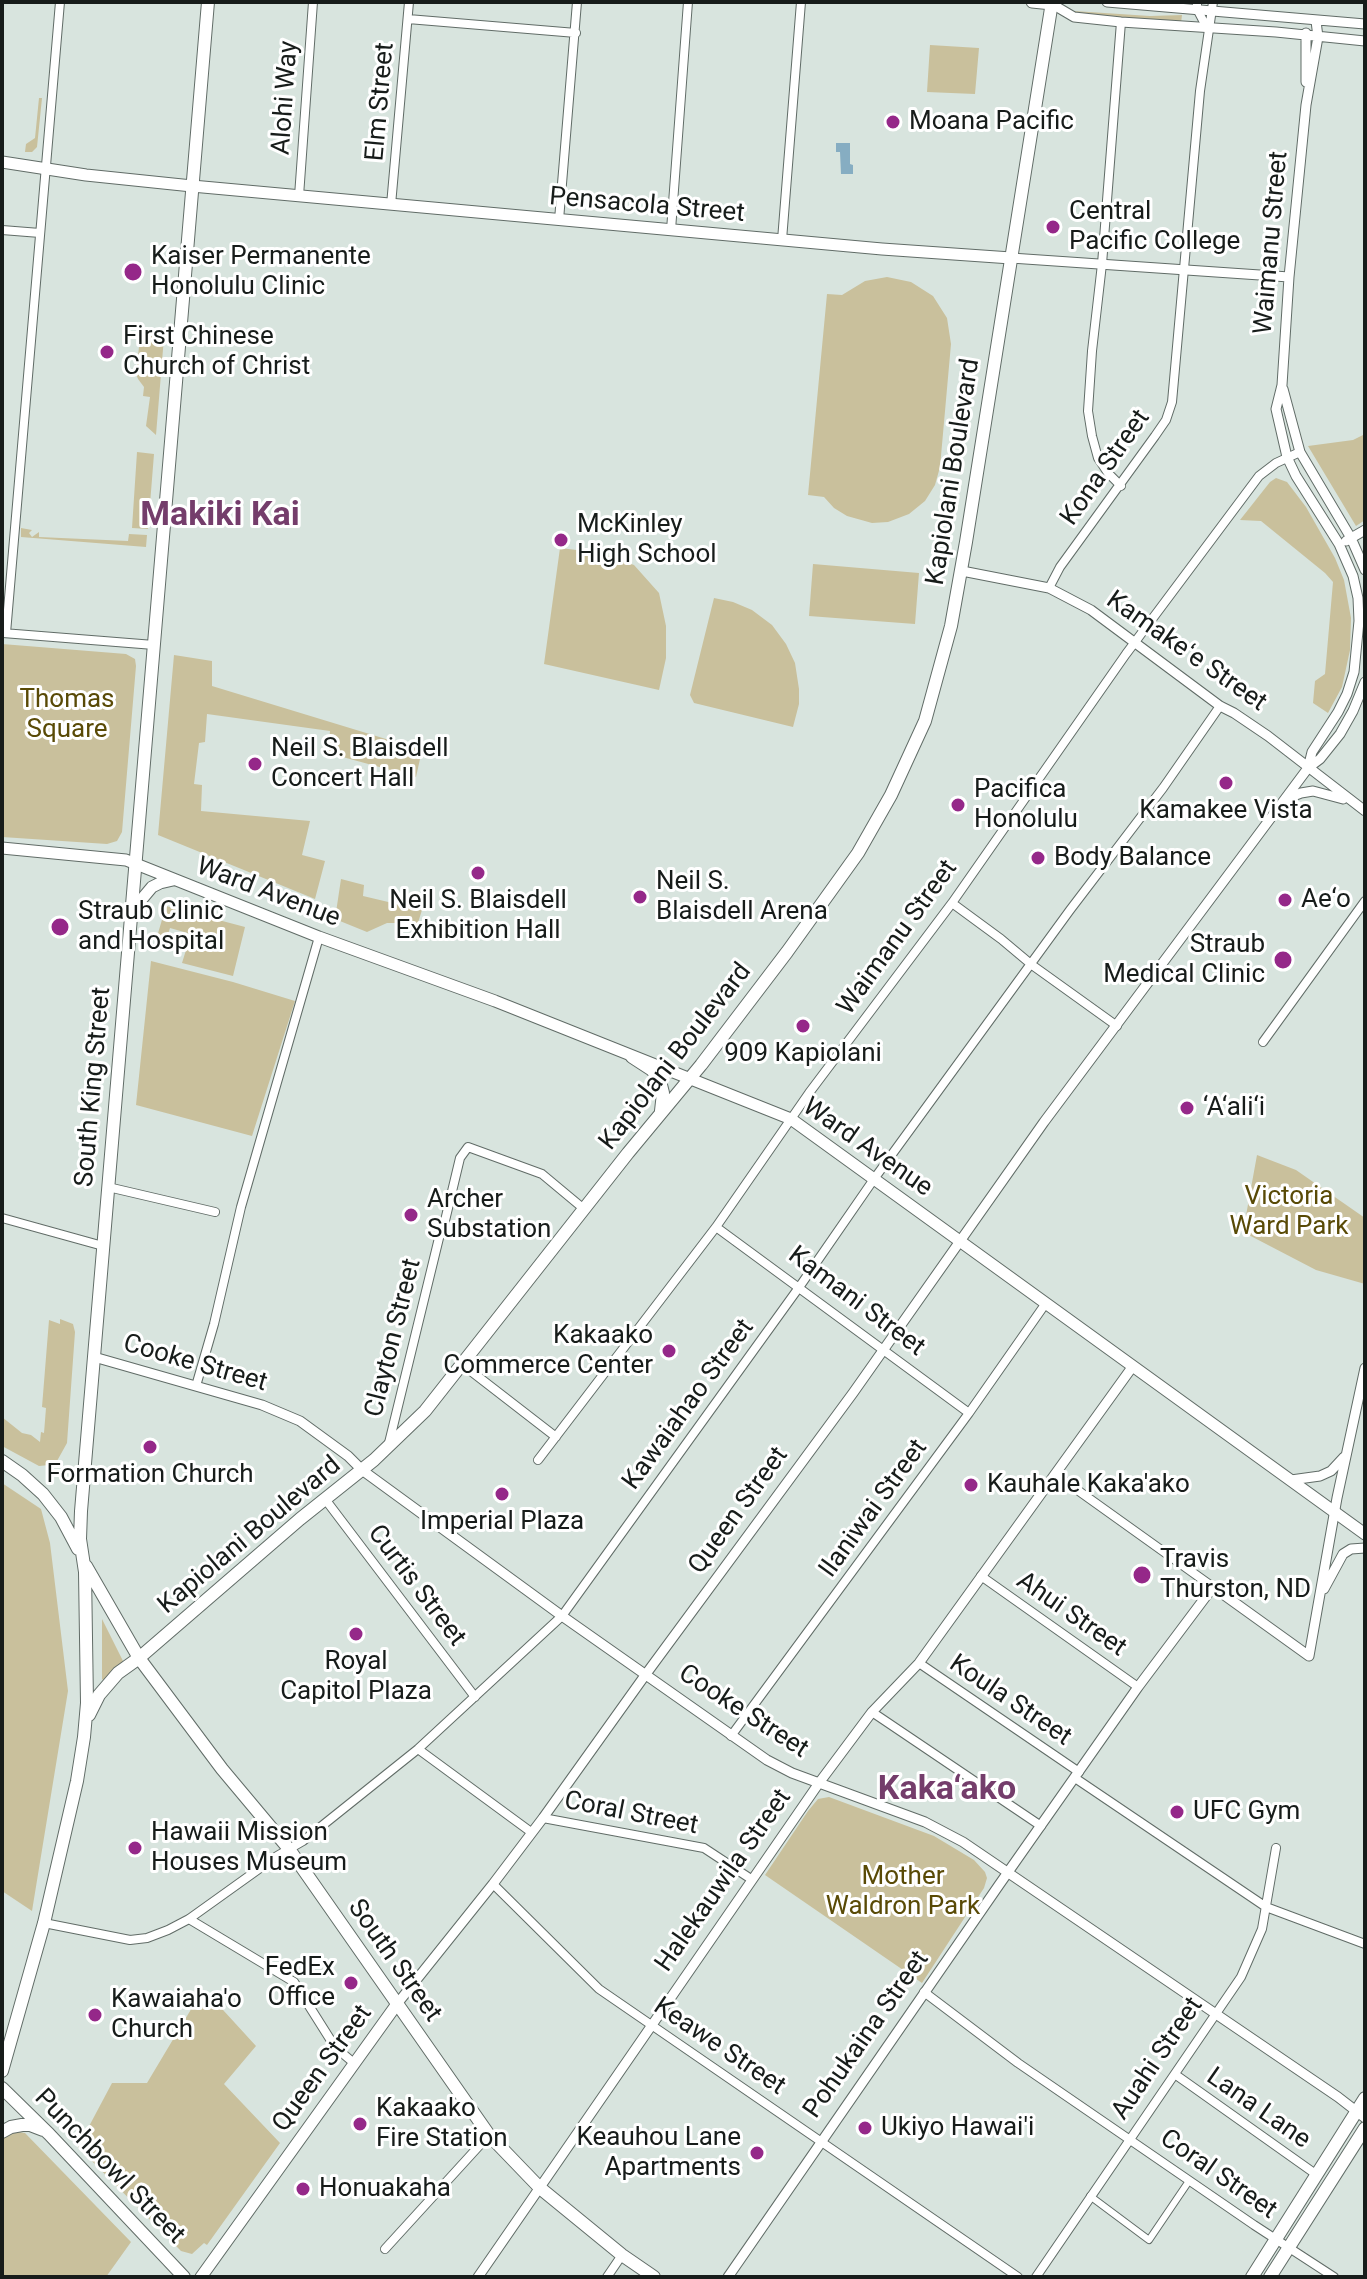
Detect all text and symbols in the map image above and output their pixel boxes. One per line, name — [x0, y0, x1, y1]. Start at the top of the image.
street label: Alohi Way — [266, 40, 306, 156]
street label: Elm Street — [360, 41, 402, 163]
place label: Moana Pacific — [909, 106, 1074, 138]
marker: Moana Pacific — [884, 113, 902, 131]
street label: Waimanu Street — [1248, 150, 1296, 336]
street label: Pensacola Street — [548, 182, 746, 230]
place label: Central Pacific College — [1069, 196, 1240, 258]
marker: Central Pacific College — [1044, 218, 1062, 236]
place label: Kaiser Permanente Honolulu Clinic — [151, 241, 371, 302]
marker: Kaiser Permanente Honolulu Clinic — [122, 261, 144, 283]
place label: First Chinese Church of Christ — [123, 321, 310, 382]
marker: First Chinese Church of Christ — [98, 343, 116, 361]
street label: Kapiolani Boulevard — [921, 357, 987, 587]
street label: Kona Street — [1055, 404, 1157, 532]
district label: Makiki Kai — [140, 496, 300, 536]
place label: McKinley High School — [577, 509, 717, 570]
marker: McKinley High School — [552, 531, 570, 549]
street label: Kamakeʻe Street — [1100, 585, 1272, 719]
park label: Thomas Square — [19, 684, 115, 746]
place label: Neil S. Blaisdell Concert Hall — [271, 733, 449, 794]
marker: Neil S. Blaisdell Concert Hall — [246, 755, 264, 773]
place label: Pacifica Honolulu — [974, 774, 1078, 836]
marker: Kamakee Vista — [1217, 774, 1235, 792]
place label: Kamakee Vista — [1139, 795, 1313, 827]
marker: Pacifica Honolulu — [949, 796, 967, 814]
place label: Body Balance — [1054, 842, 1211, 874]
marker: Body Balance — [1029, 849, 1047, 867]
street label: Ward Avenue — [192, 851, 344, 935]
street label: Waimanu Street — [831, 854, 965, 1022]
marker: Neil S. Blaisdell Exhibition Hall — [469, 864, 487, 882]
place label: Neil S. Blaisdell Arena — [656, 866, 828, 928]
place label: Ae‘o — [1301, 884, 1351, 916]
place label: Neil S. Blaisdell Exhibition Hall — [389, 885, 567, 946]
marker: Neil S. Blaisdell Arena — [631, 888, 649, 906]
marker: Ae‘o — [1276, 891, 1294, 909]
place label: Straub Clinic and Hospital — [78, 896, 224, 958]
marker: Straub Clinic and Hospital — [49, 916, 71, 938]
place label: Straub Medical Clinic — [1103, 929, 1265, 990]
marker: Straub Medical Clinic — [1272, 949, 1294, 971]
street label: Kapiolani Boulevard — [593, 957, 759, 1157]
street label: South King Street — [70, 986, 118, 1188]
marker: 909 Kapiolani — [794, 1017, 812, 1035]
place label: 909 Kapiolani — [724, 1038, 882, 1070]
street label: Ward Avenue — [796, 1092, 938, 1204]
place label: ‘A‘ali‘i — [1203, 1092, 1265, 1124]
marker: ‘A‘ali‘i — [1178, 1099, 1196, 1117]
park label: Victoria Ward Park — [1230, 1181, 1348, 1242]
place label: Archer Substation — [427, 1184, 551, 1246]
marker: Archer Substation — [402, 1206, 420, 1224]
street label: Kamani Street — [781, 1240, 931, 1364]
street label: Clayton Street — [359, 1256, 429, 1420]
street label: Kawaiahao Street — [617, 1314, 761, 1496]
place label: Kakaako Commerce Center — [443, 1320, 653, 1382]
street label: Cooke Street — [119, 1329, 271, 1399]
marker: Kakaako Commerce Center — [660, 1342, 678, 1360]
street label: Ilaniwai Street — [813, 1434, 935, 1584]
marker: Formation Church — [141, 1438, 159, 1456]
street label: Queen Street — [683, 1441, 795, 1581]
street label: Kapiolani Boulevard — [152, 1450, 348, 1622]
place label: Formation Church — [46, 1459, 254, 1491]
place label: Kauhale Kaka'ako — [987, 1469, 1190, 1501]
marker: Kauhale Kaka'ako — [962, 1476, 980, 1494]
marker: Imperial Plaza — [493, 1485, 511, 1503]
place label: Imperial Plaza — [420, 1506, 584, 1538]
street label: Curtis Street — [360, 1519, 472, 1653]
place label: Travis Thurston, ND — [1160, 1544, 1311, 1606]
marker: Travis Thurston, ND — [1131, 1564, 1153, 1586]
street label: Ahui Street — [1010, 1566, 1132, 1664]
marker: Royal Capitol Plaza — [347, 1625, 365, 1643]
place label: Royal Capitol Plaza — [280, 1646, 432, 1708]
street label: Koula Street — [943, 1649, 1077, 1753]
street label: Cooke Street — [672, 1659, 814, 1765]
district label: Kaka‘ako — [878, 1770, 1016, 1810]
street label: Halekauwila Street — [649, 1784, 799, 1978]
street label: Coral Street — [561, 1786, 701, 1842]
place label: UFC Gym — [1193, 1796, 1300, 1828]
marker: UFC Gym — [1168, 1803, 1186, 1821]
place label: Hawaii Mission Houses Museum — [151, 1817, 347, 1878]
marker: Hawaii Mission Houses Museum — [126, 1839, 144, 1857]
park label: Mother Waldron Park — [826, 1861, 980, 1922]
street label: South Street — [340, 1894, 448, 2028]
street label: Pohukaina Street — [798, 1945, 936, 2125]
place label: FedEx Office — [265, 1952, 335, 2014]
marker: FedEx Office — [342, 1974, 360, 1992]
place label: Kawaiaha'o Church — [111, 1984, 242, 2046]
street label: Keawe Street — [647, 1991, 791, 2103]
street label: Auahi Street — [1106, 1992, 1210, 2126]
street label: Queen Street — [267, 1999, 379, 2139]
marker: Kawaiaha'o Church — [86, 2006, 104, 2024]
street label: Lana Lane — [1200, 2062, 1316, 2156]
street label: Punchbowl Street — [27, 2083, 191, 2251]
place label: Kakaako Fire Station — [376, 2093, 508, 2154]
place label: Ukiyo Hawai'i — [881, 2112, 1034, 2144]
marker: Kakaako Fire Station — [351, 2115, 369, 2133]
marker: Ukiyo Hawai'i — [856, 2119, 874, 2137]
place label: Keauhou Lane Apartments — [577, 2122, 741, 2184]
street label: Coral Street — [1154, 2123, 1282, 2227]
marker: Keauhou Lane Apartments — [748, 2144, 766, 2162]
place label: Honuakaha — [319, 2173, 451, 2205]
marker: Honuakaha — [294, 2180, 312, 2198]

